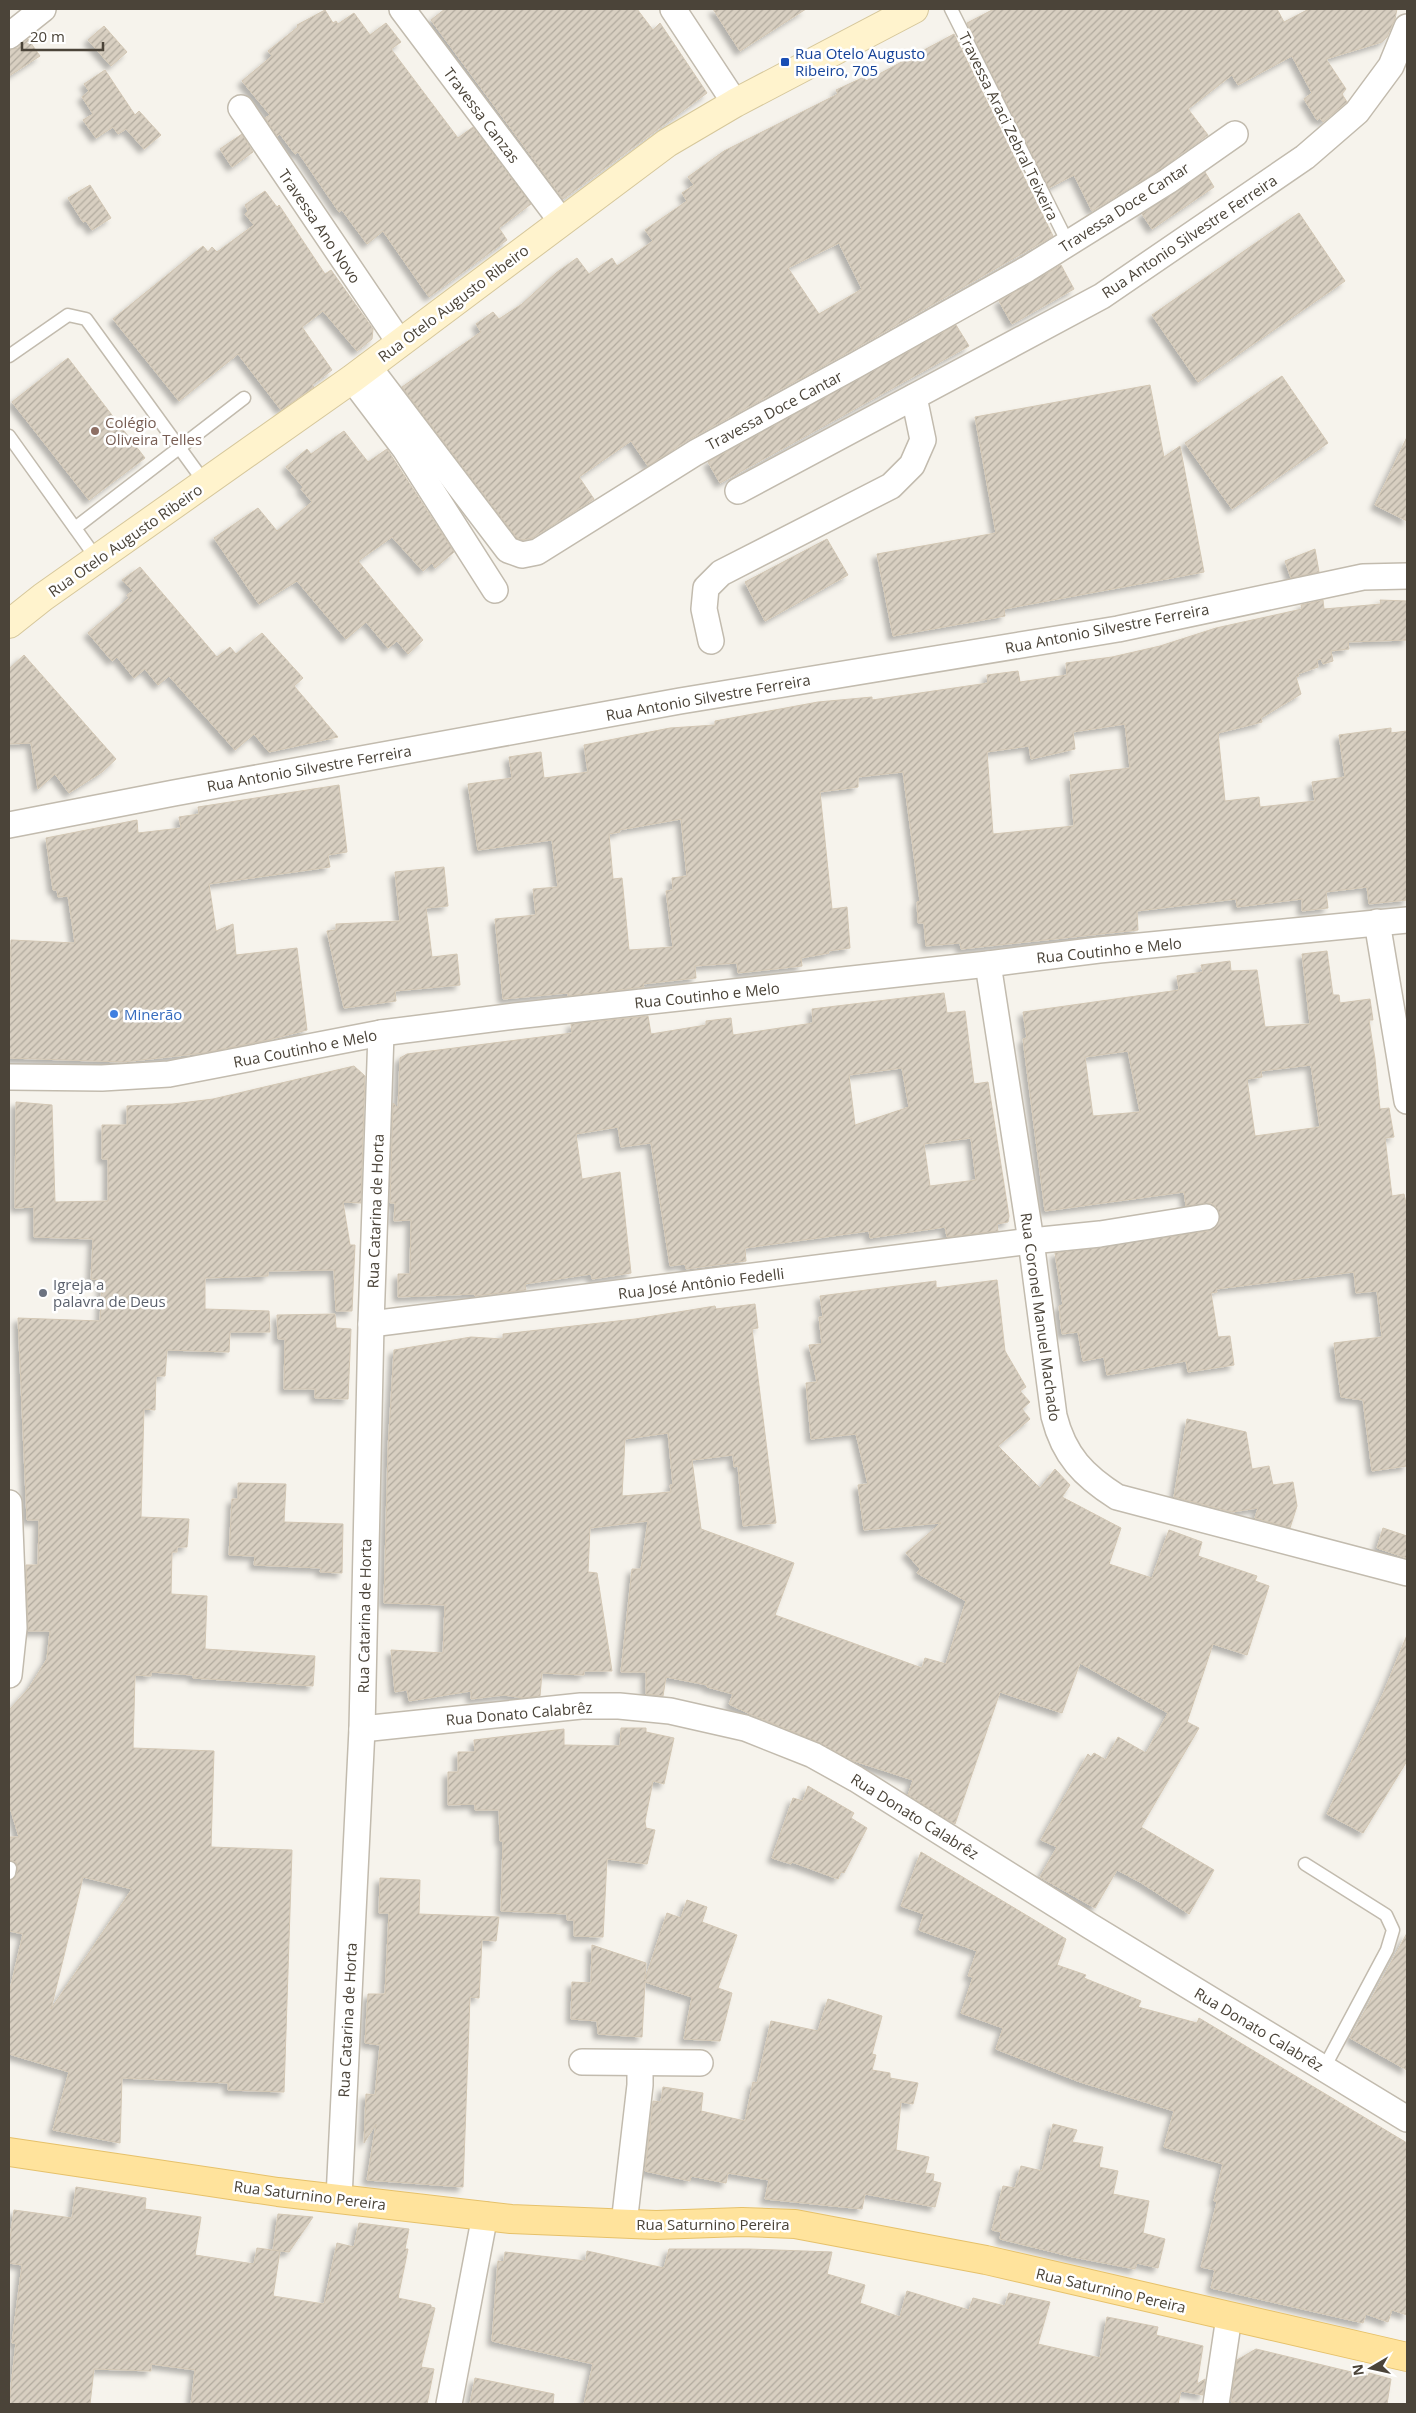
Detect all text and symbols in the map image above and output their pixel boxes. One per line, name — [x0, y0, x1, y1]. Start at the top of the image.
scale bar — [22, 20, 104, 52]
text: 20 m — [30, 26, 65, 46]
street label: Travessa Araci Zebral Teixeira — [955, 28, 1063, 224]
place label: Rua Otelo Augusto Ribeiro, 705 — [795, 43, 925, 80]
marker: Rua Otelo Augusto Ribeiro, 705 — [779, 56, 791, 68]
street label: Travessa Canzas — [440, 63, 524, 167]
street label: Travessa Doce Cantar — [1055, 157, 1193, 257]
street label: Travessa Ano Novo — [274, 165, 366, 287]
street label: Rua Antonio Silvestre Ferreira — [1097, 170, 1281, 302]
street label: Rua Otelo Augusto Ribeiro — [374, 240, 532, 366]
street label: Travessa Doce Cantar — [702, 366, 846, 454]
place label: Colégio Oliveira Telles — [105, 412, 202, 449]
marker: Colégio Oliveira Telles — [89, 425, 101, 437]
street label: Rua Otelo Augusto Ribeiro — [44, 479, 206, 601]
street label: Rua Antonio Silvestre Ferreira — [1003, 598, 1211, 658]
street label: Rua Antonio Silvestre Ferreira — [604, 669, 812, 725]
street label: Rua Antonio Silvestre Ferreira — [205, 740, 413, 796]
street label: Rua Coutinho e Melo — [1035, 932, 1183, 968]
street label: Rua Coutinho e Melo — [633, 977, 781, 1013]
place label: Minerão — [124, 1004, 182, 1024]
marker: Minerão — [108, 1008, 120, 1020]
street label: Rua Coutinho e Melo — [232, 1024, 378, 1072]
street label: Rua Catarina de Horta — [362, 1133, 388, 1289]
street label: Rua Coronel Manuel Machado — [1016, 1211, 1066, 1423]
street label: Rua José Antônio Fedelli — [617, 1263, 785, 1303]
place label: Igreja a palavra de Deus — [53, 1274, 166, 1311]
marker: Igreja a palavra de Deus — [37, 1287, 49, 1299]
street label: Rua Catarina de Horta — [353, 1538, 375, 1694]
street label: Rua Donato Calabrêz — [445, 1697, 593, 1729]
street label: Rua Donato Calabrêz — [847, 1769, 983, 1863]
street label: Rua Catarina de Horta — [333, 1942, 361, 2098]
street label: Rua Donato Calabrêz — [1191, 1983, 1327, 2075]
street label: Rua Saturnino Pereira — [233, 2176, 387, 2214]
street label: Rua Saturnino Pereira — [636, 2214, 790, 2234]
street label: Rua Saturnino Pereira — [1034, 2263, 1188, 2317]
north arrow — [1346, 2343, 1396, 2393]
text: N — [1347, 2363, 1368, 2377]

